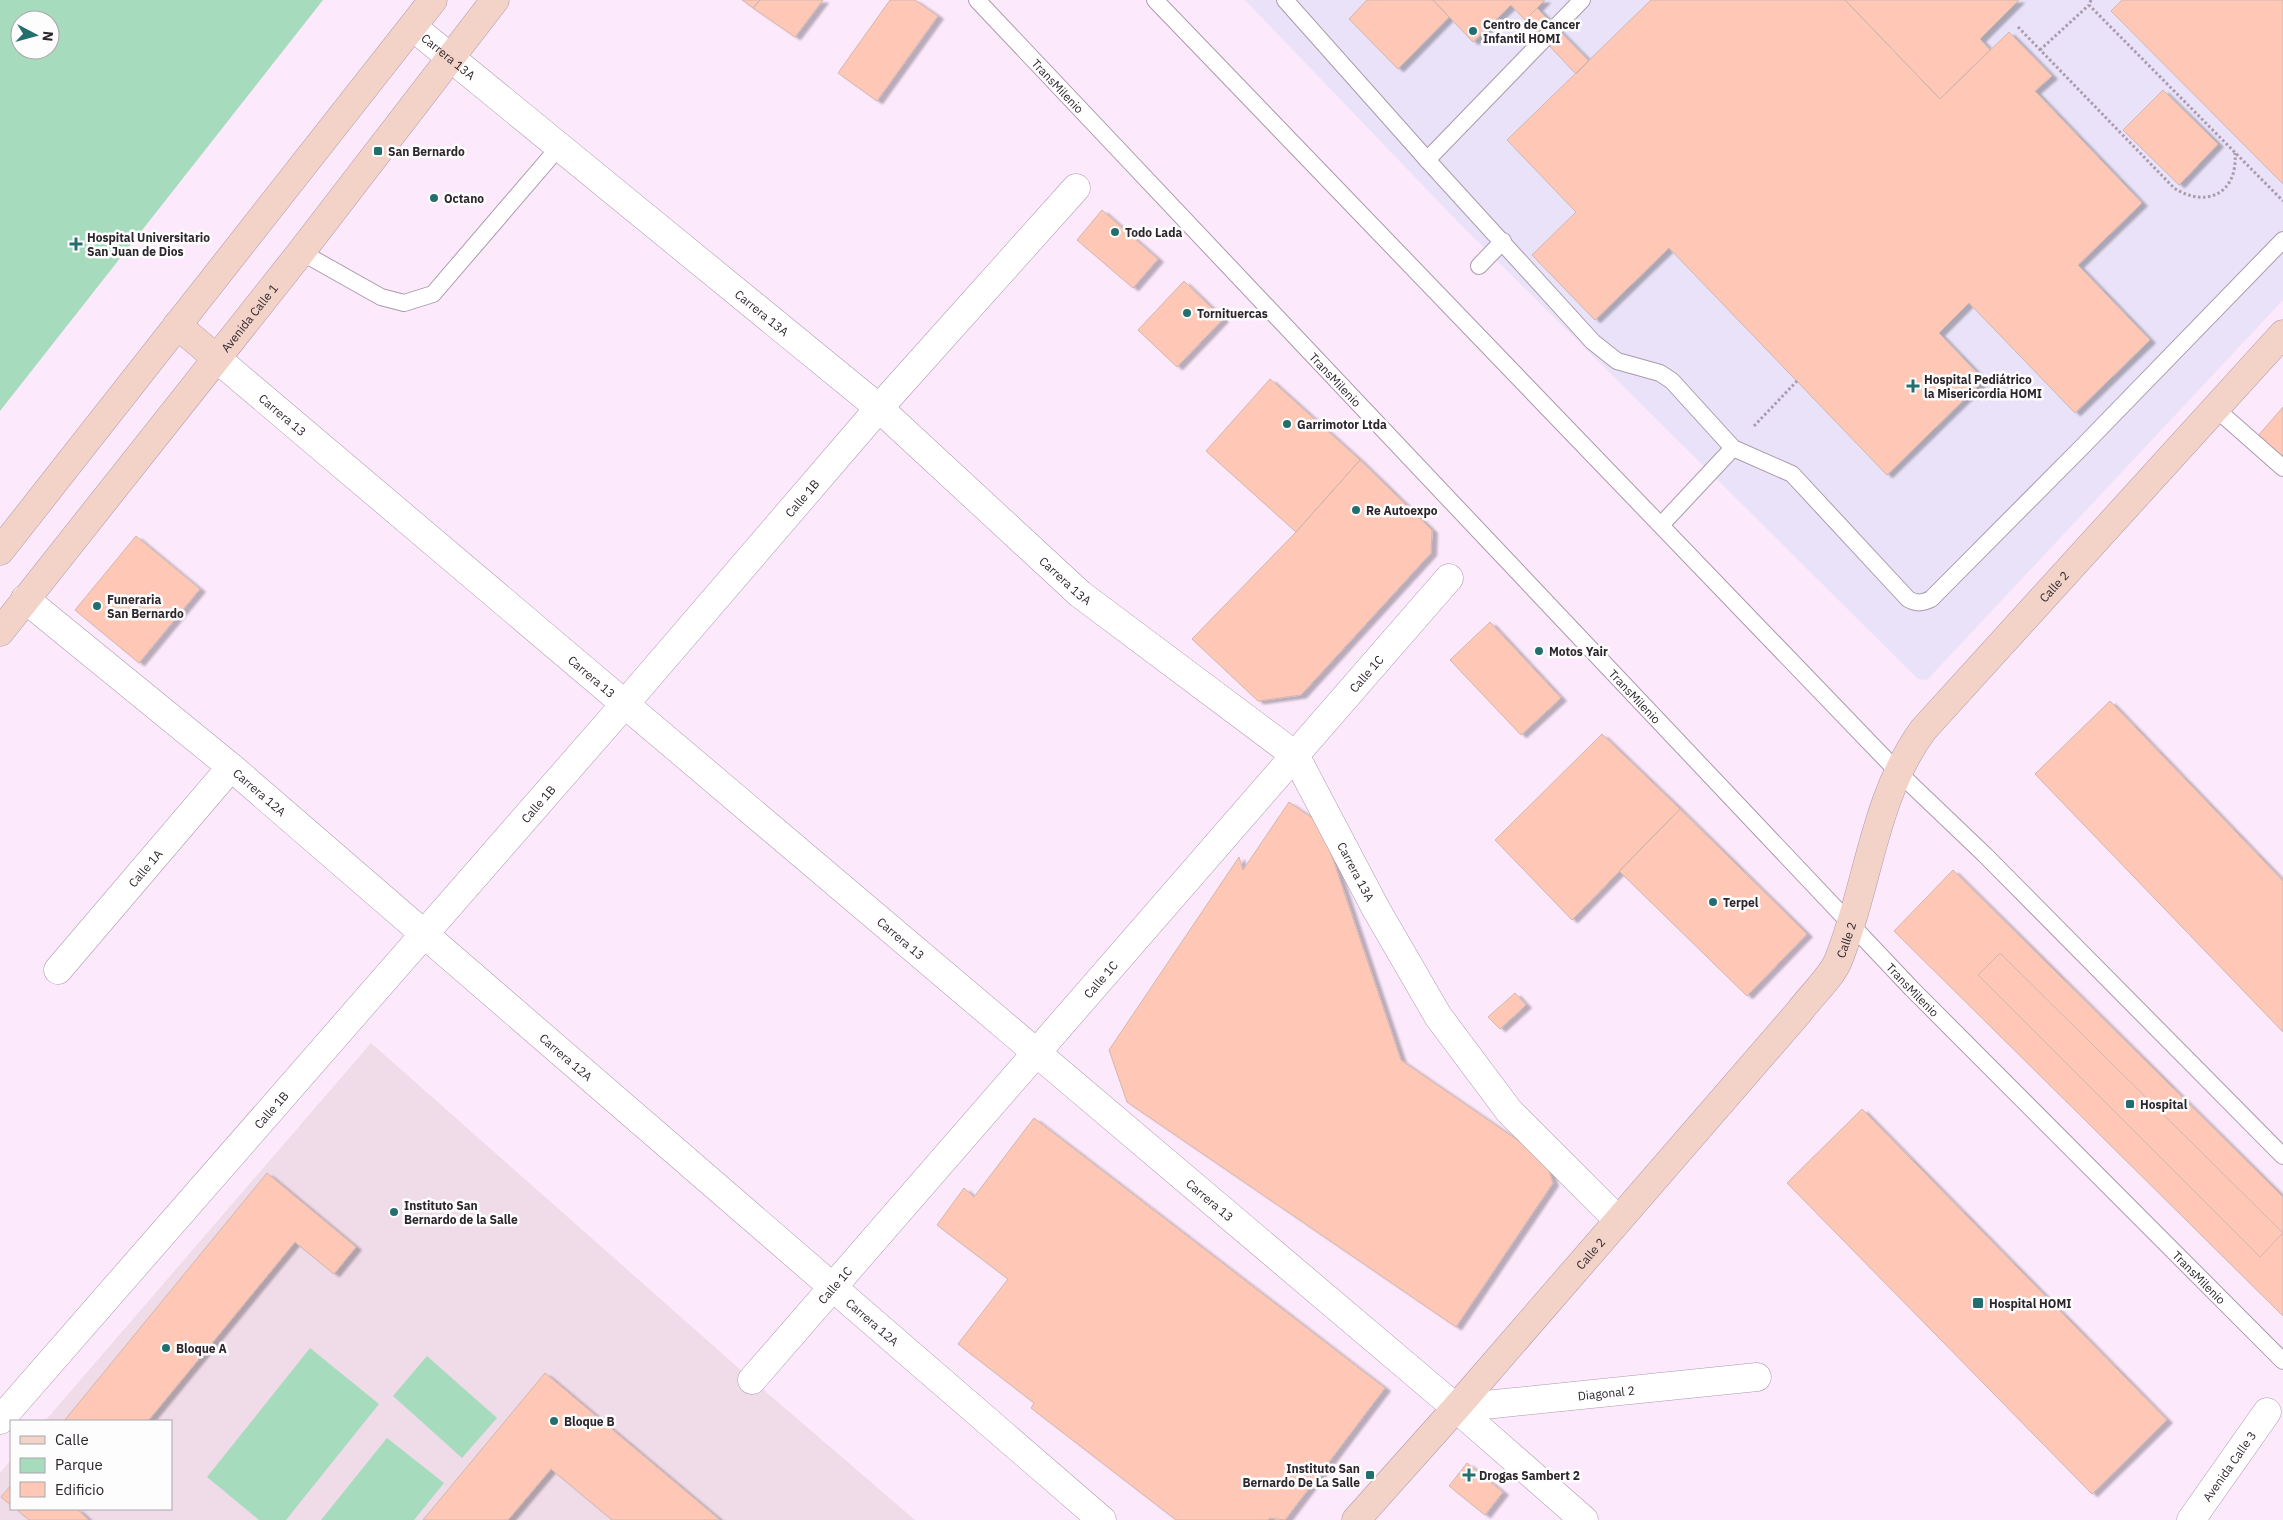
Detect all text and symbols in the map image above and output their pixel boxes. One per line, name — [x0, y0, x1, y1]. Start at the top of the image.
north arrow — [10, 10, 60, 60]
place label: Centro de Cancer Infantil HOMI — [1483, 17, 1580, 46]
marker: Centro de Cancer Infantil HOMI — [1467, 25, 1479, 37]
text: N — [38, 30, 57, 42]
street label: Carrera 13A — [419, 30, 479, 83]
street label: TransMilenio — [1029, 56, 1087, 116]
place label: San Bernardo — [388, 144, 465, 159]
marker: San Bernardo — [372, 145, 384, 157]
place label: Octano — [444, 191, 484, 206]
marker: Octano — [428, 192, 440, 204]
place label: Todo Lada — [1125, 225, 1182, 240]
marker: Todo Lada — [1109, 226, 1121, 238]
place label: Hospital Universitario San Juan de Dios — [87, 230, 210, 259]
marker: Hospital Universitario San Juan de Dios — [69, 237, 83, 251]
street label: Avenida Calle 1 — [217, 281, 281, 355]
street label: Carrera 13A — [732, 286, 792, 339]
place label: Tornituercas — [1197, 306, 1268, 321]
marker: Tornituercas — [1181, 307, 1193, 319]
street label: TransMilenio — [1306, 349, 1365, 410]
place label: Hospital Pediátrico la Misericordia HOMI — [1924, 372, 2042, 401]
marker: Hospital Pediátrico la Misericordia HOMI — [1906, 379, 1920, 393]
street label: Carrera 13 — [256, 390, 310, 439]
place label: Garrimotor Ltda — [1297, 417, 1387, 432]
marker: Garrimotor Ltda — [1281, 418, 1293, 430]
street label: Calle 1B — [782, 476, 822, 520]
place label: Re Autoexpo — [1366, 503, 1438, 518]
marker: Re Autoexpo — [1350, 504, 1362, 516]
street label: Carrera 13A — [1037, 553, 1095, 608]
street label: Calle 2 — [2036, 568, 2072, 605]
place label: Funeraria San Bernardo — [107, 592, 184, 621]
marker: Funeraria San Bernardo — [91, 600, 103, 612]
place label: Motos Yair — [1549, 644, 1608, 659]
marker: Motos Yair — [1533, 645, 1545, 657]
street label: Calle 1C — [1346, 651, 1387, 695]
street label: Carrera 13 — [565, 652, 619, 700]
street label: TransMilenio — [1606, 666, 1664, 727]
street label: Carrera 12A — [230, 765, 290, 819]
street label: Calle 1B — [517, 782, 558, 826]
street label: Carrera 13A — [1335, 839, 1378, 904]
street label: Calle 1A — [125, 846, 165, 890]
place label: Terpel — [1723, 895, 1759, 910]
marker: Terpel — [1707, 896, 1719, 908]
street label: Carrera 13 — [874, 914, 928, 962]
street label: Calle 2 — [1833, 920, 1859, 960]
street label: Calle 1C — [1080, 957, 1121, 1001]
street label: TransMilenio — [1884, 959, 1943, 1020]
street label: Carrera 12A — [537, 1030, 596, 1084]
street label: Calle 1B — [251, 1088, 291, 1131]
place label: Hospital — [2140, 1097, 2188, 1112]
marker: Hospital — [2124, 1098, 2136, 1110]
street label: Carrera 13 — [1183, 1176, 1237, 1224]
place label: Instituto San Bernardo de la Salle — [404, 1198, 518, 1227]
marker: Instituto San Bernardo de la Salle — [388, 1206, 400, 1218]
street label: Calle 2 — [1572, 1234, 1608, 1272]
street label: TransMilenio — [2170, 1247, 2229, 1307]
street label: Calle 1C — [814, 1263, 855, 1307]
street label: Carrera 12A — [843, 1295, 902, 1349]
marker: Hospital HOMI — [1971, 1296, 1985, 1310]
place label: Hospital HOMI — [1989, 1296, 2071, 1311]
place label: Bloque A — [176, 1341, 227, 1356]
marker: Bloque A — [160, 1342, 172, 1354]
street label: Diagonal 2 — [1577, 1382, 1635, 1403]
place label: Bloque B — [564, 1414, 614, 1429]
marker: Bloque B — [548, 1415, 560, 1427]
legend — [10, 1420, 172, 1510]
street label: Avenida Calle 3 — [2199, 1428, 2259, 1504]
text: Calle — [55, 1430, 89, 1449]
text: Parque — [55, 1455, 103, 1474]
place label: Instituto San Bernardo De La Salle — [1242, 1461, 1360, 1490]
place label: Drogas Sambert 2 — [1479, 1468, 1580, 1483]
marker: Instituto San Bernardo De La Salle — [1364, 1469, 1376, 1481]
marker: Drogas Sambert 2 — [1463, 1469, 1475, 1481]
text: Edificio — [55, 1480, 104, 1499]

